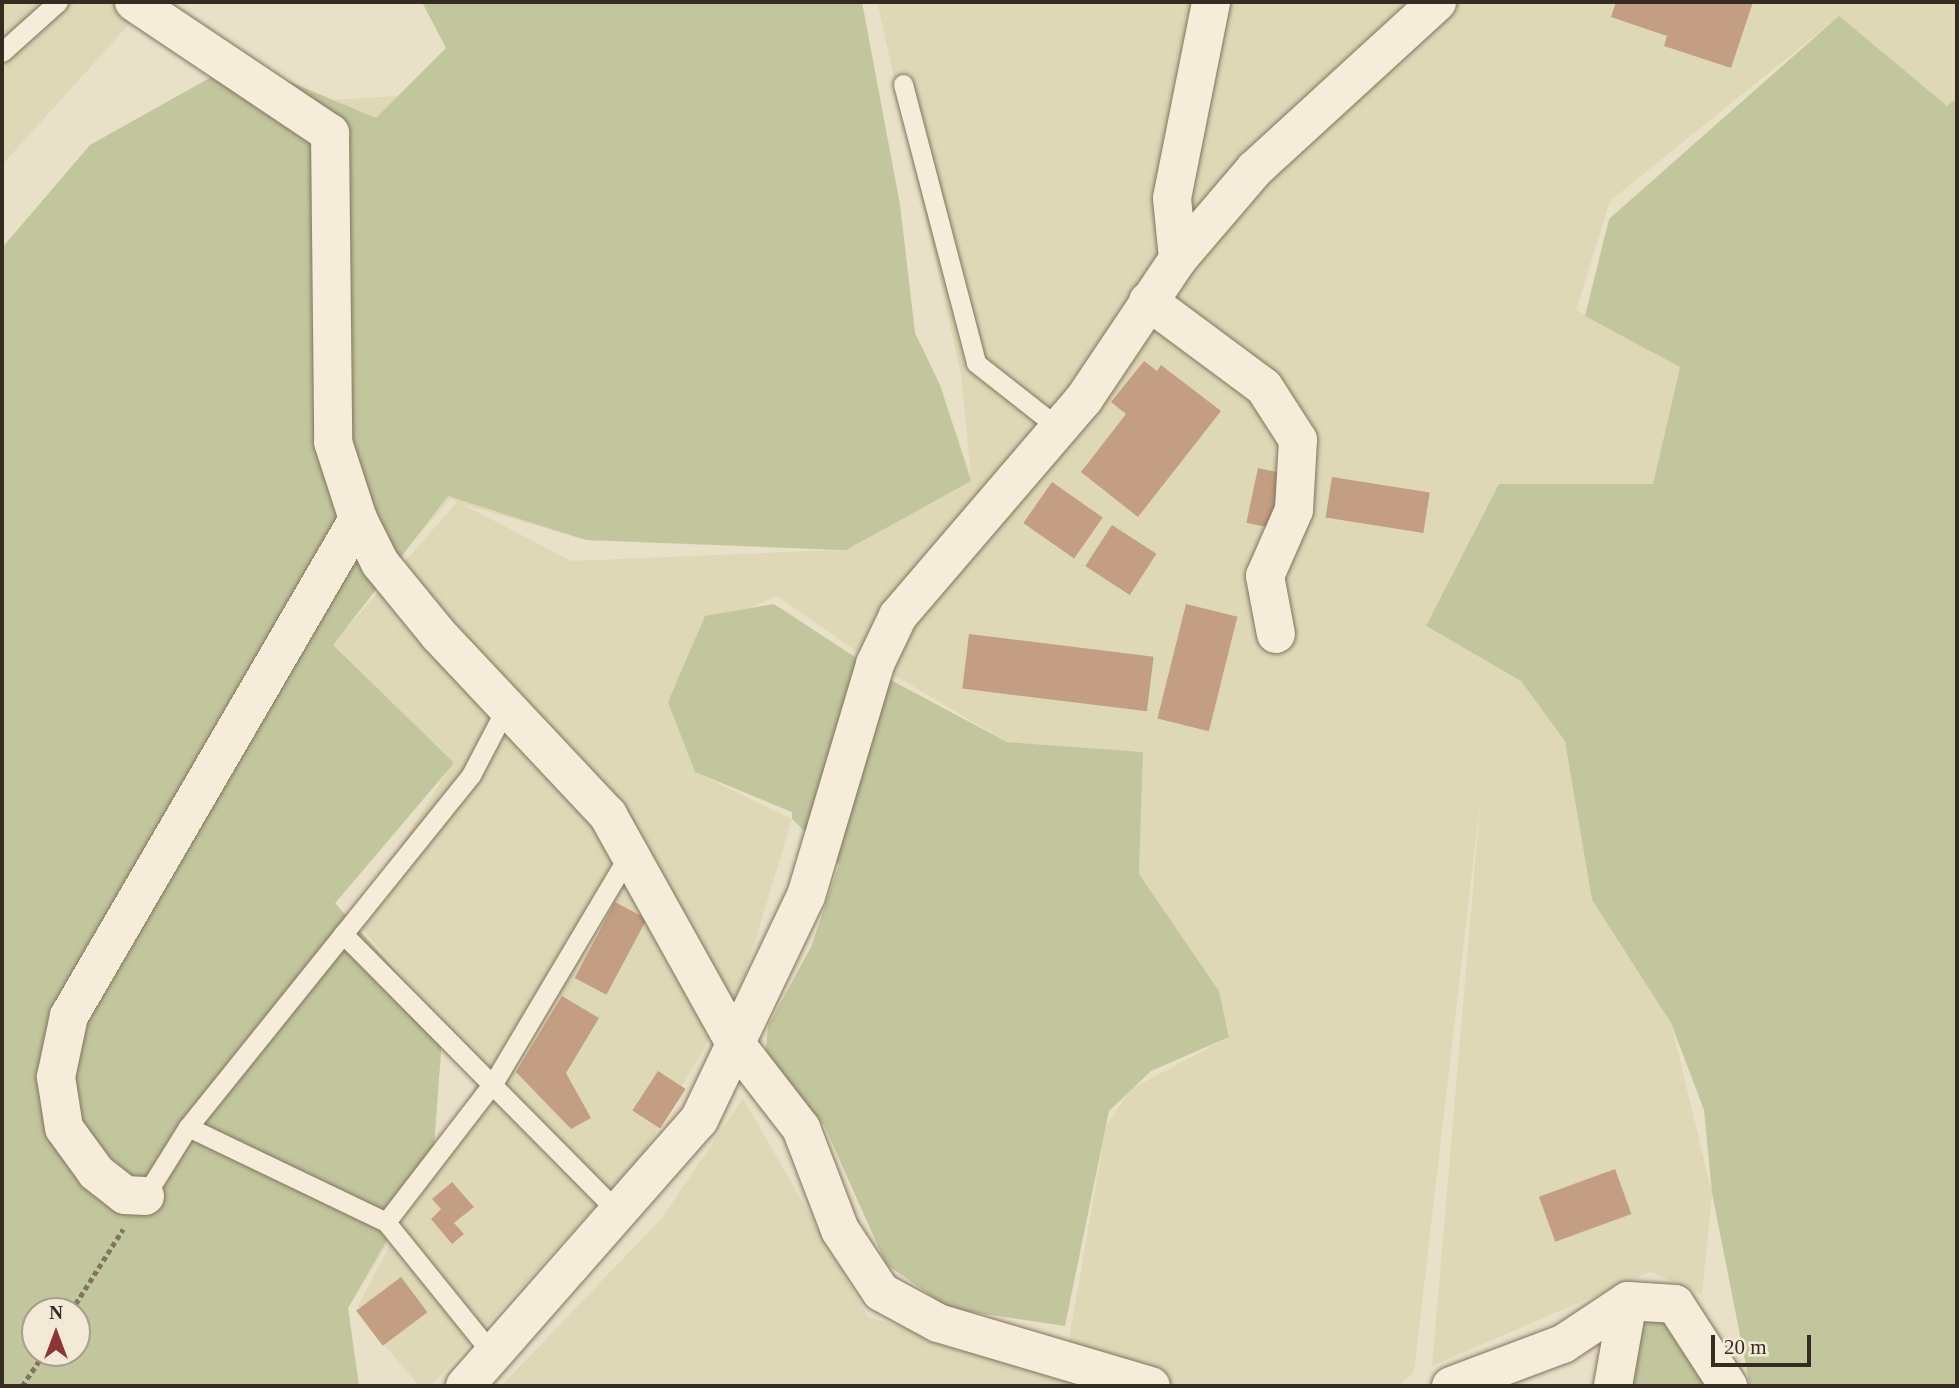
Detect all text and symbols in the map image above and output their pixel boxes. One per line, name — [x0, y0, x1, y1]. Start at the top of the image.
north arrow — [21, 1297, 91, 1367]
text: N — [49, 1302, 63, 1323]
scale bar — [1714, 1322, 1814, 1366]
text: 20 m — [1724, 1335, 1767, 1359]

